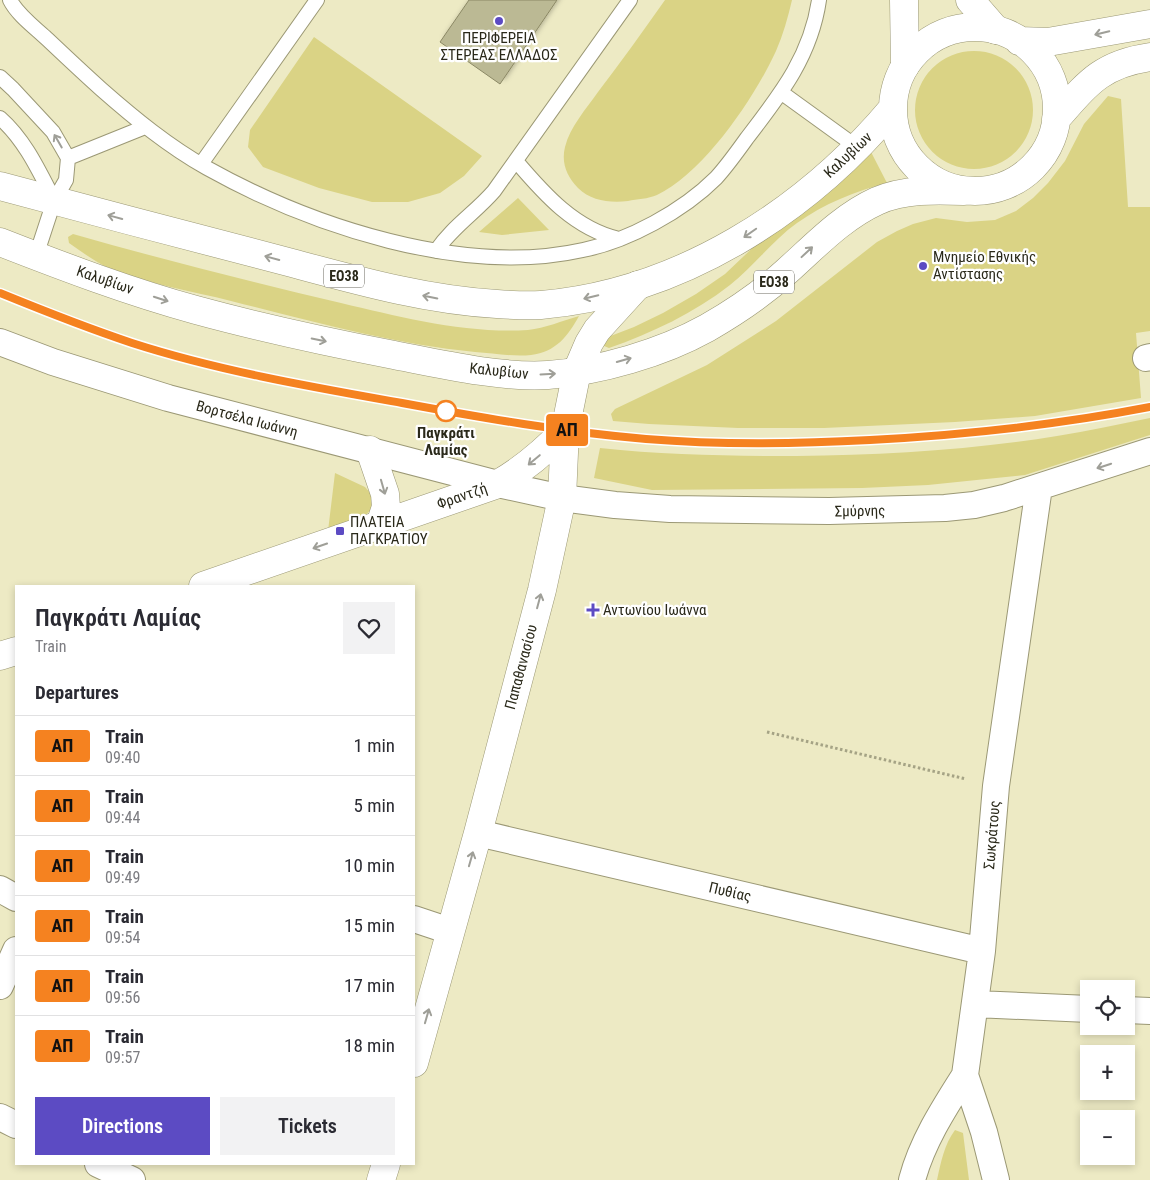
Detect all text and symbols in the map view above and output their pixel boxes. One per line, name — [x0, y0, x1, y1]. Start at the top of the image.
marker: ΠΕΡΙΦΕΡΕΙΑ ΣΤΕΡΕΑΣ ΕΛΛΑΔΟΣ — [493, 15, 505, 27]
place label: ΠΕΡΙΦΕΡΕΙΑ ΣΤΕΡΕΑΣ ΕΛΛΑΔΟΣ — [440, 29, 558, 64]
one-way arrow — [1095, 29, 1111, 38]
street label: Καλυβίων — [820, 128, 876, 182]
one-way arrow — [52, 134, 62, 148]
one-way arrow — [107, 212, 123, 221]
one-way arrow — [743, 228, 757, 238]
one-way arrow — [801, 246, 814, 258]
place label: Μνημείο Εθνικής Αντίστασης — [933, 248, 1036, 283]
one-way arrow — [264, 253, 280, 262]
marker: Μνημείο Εθνικής Αντίστασης — [917, 260, 929, 272]
street label: Καλυβίων — [74, 262, 136, 298]
road number: ΕΟ38 — [324, 264, 364, 288]
road number: ΕΟ38 — [754, 270, 794, 294]
one-way arrow — [422, 291, 438, 301]
one-way arrow — [583, 293, 599, 302]
one-way arrow — [153, 294, 169, 304]
one-way arrow — [310, 335, 326, 345]
one-way arrow — [616, 354, 632, 364]
street label: Καλυβίων — [469, 359, 530, 383]
one-way arrow — [540, 370, 556, 379]
street label: Βορτσέλα Ιωάννη — [194, 397, 300, 441]
marker: Παγκράτι Λαμίας — [435, 400, 457, 422]
line badge: ΑΠ — [544, 414, 590, 446]
text: ΑΠ — [556, 419, 578, 440]
place label: Παγκράτι Λαμίας — [417, 424, 475, 459]
one-way arrow — [527, 454, 540, 465]
one-way arrow — [1096, 462, 1112, 472]
one-way arrow — [378, 479, 388, 495]
street label: Φραντζή — [434, 479, 490, 513]
street label: Σμύρνης — [835, 502, 885, 520]
place label: ΠΛΑΤΕΙΑ ΠΑΓΚΡΑΤΙΟΥ — [350, 513, 428, 548]
marker: ΠΛΑΤΕΙΑ ΠΑΓΚΡΑΤΙΟΥ — [334, 525, 346, 537]
one-way arrow — [312, 542, 328, 551]
one-way arrow — [535, 593, 544, 609]
place label: Αντωνίου Ιωάννα — [603, 601, 707, 619]
button: heart — [343, 602, 395, 654]
text: Παγκράτι Λαμίας — [35, 604, 201, 632]
marker: Αντωνίου Ιωάννα — [587, 604, 599, 616]
street label: Παπαθανασίου — [501, 622, 541, 712]
text: Train — [35, 637, 66, 656]
text: Departures — [35, 681, 119, 704]
text: Train — [105, 725, 144, 748]
text: 1 min — [353, 734, 395, 757]
text: ΑΠ — [52, 735, 73, 756]
text: 09:40 — [105, 748, 140, 767]
text: Train — [105, 785, 144, 808]
text: 5 min — [353, 794, 395, 817]
text: ΑΠ — [52, 795, 73, 816]
street label: Σωκράτους — [980, 800, 1004, 870]
text: 09:44 — [105, 808, 140, 827]
text: Train — [105, 845, 144, 868]
one-way arrow — [466, 852, 476, 868]
text: 10 min — [344, 854, 395, 877]
text: ΑΠ — [52, 855, 73, 876]
text: 09:49 — [105, 868, 140, 887]
street label: Πυθίας — [707, 878, 753, 906]
text: Train — [105, 905, 144, 928]
text: 15 min — [344, 914, 395, 937]
text: ΑΠ — [52, 915, 73, 936]
text: 09:54 — [105, 928, 140, 947]
text: Train — [105, 965, 144, 988]
text: 17 min — [344, 974, 395, 997]
text: ΑΠ — [52, 975, 73, 996]
map controls — [1080, 980, 1135, 1165]
button: locate — [1080, 980, 1135, 1035]
text: 09:56 — [105, 988, 140, 1007]
one-way arrow — [422, 1008, 432, 1024]
text: Train — [105, 1025, 144, 1048]
text: 18 min — [344, 1034, 395, 1057]
text: ΑΠ — [52, 1035, 73, 1056]
button: + — [1080, 1045, 1135, 1100]
text: 09:57 — [105, 1048, 140, 1067]
button: Directions — [35, 1097, 210, 1155]
button: Tickets — [220, 1097, 395, 1155]
button: − — [1080, 1110, 1135, 1165]

